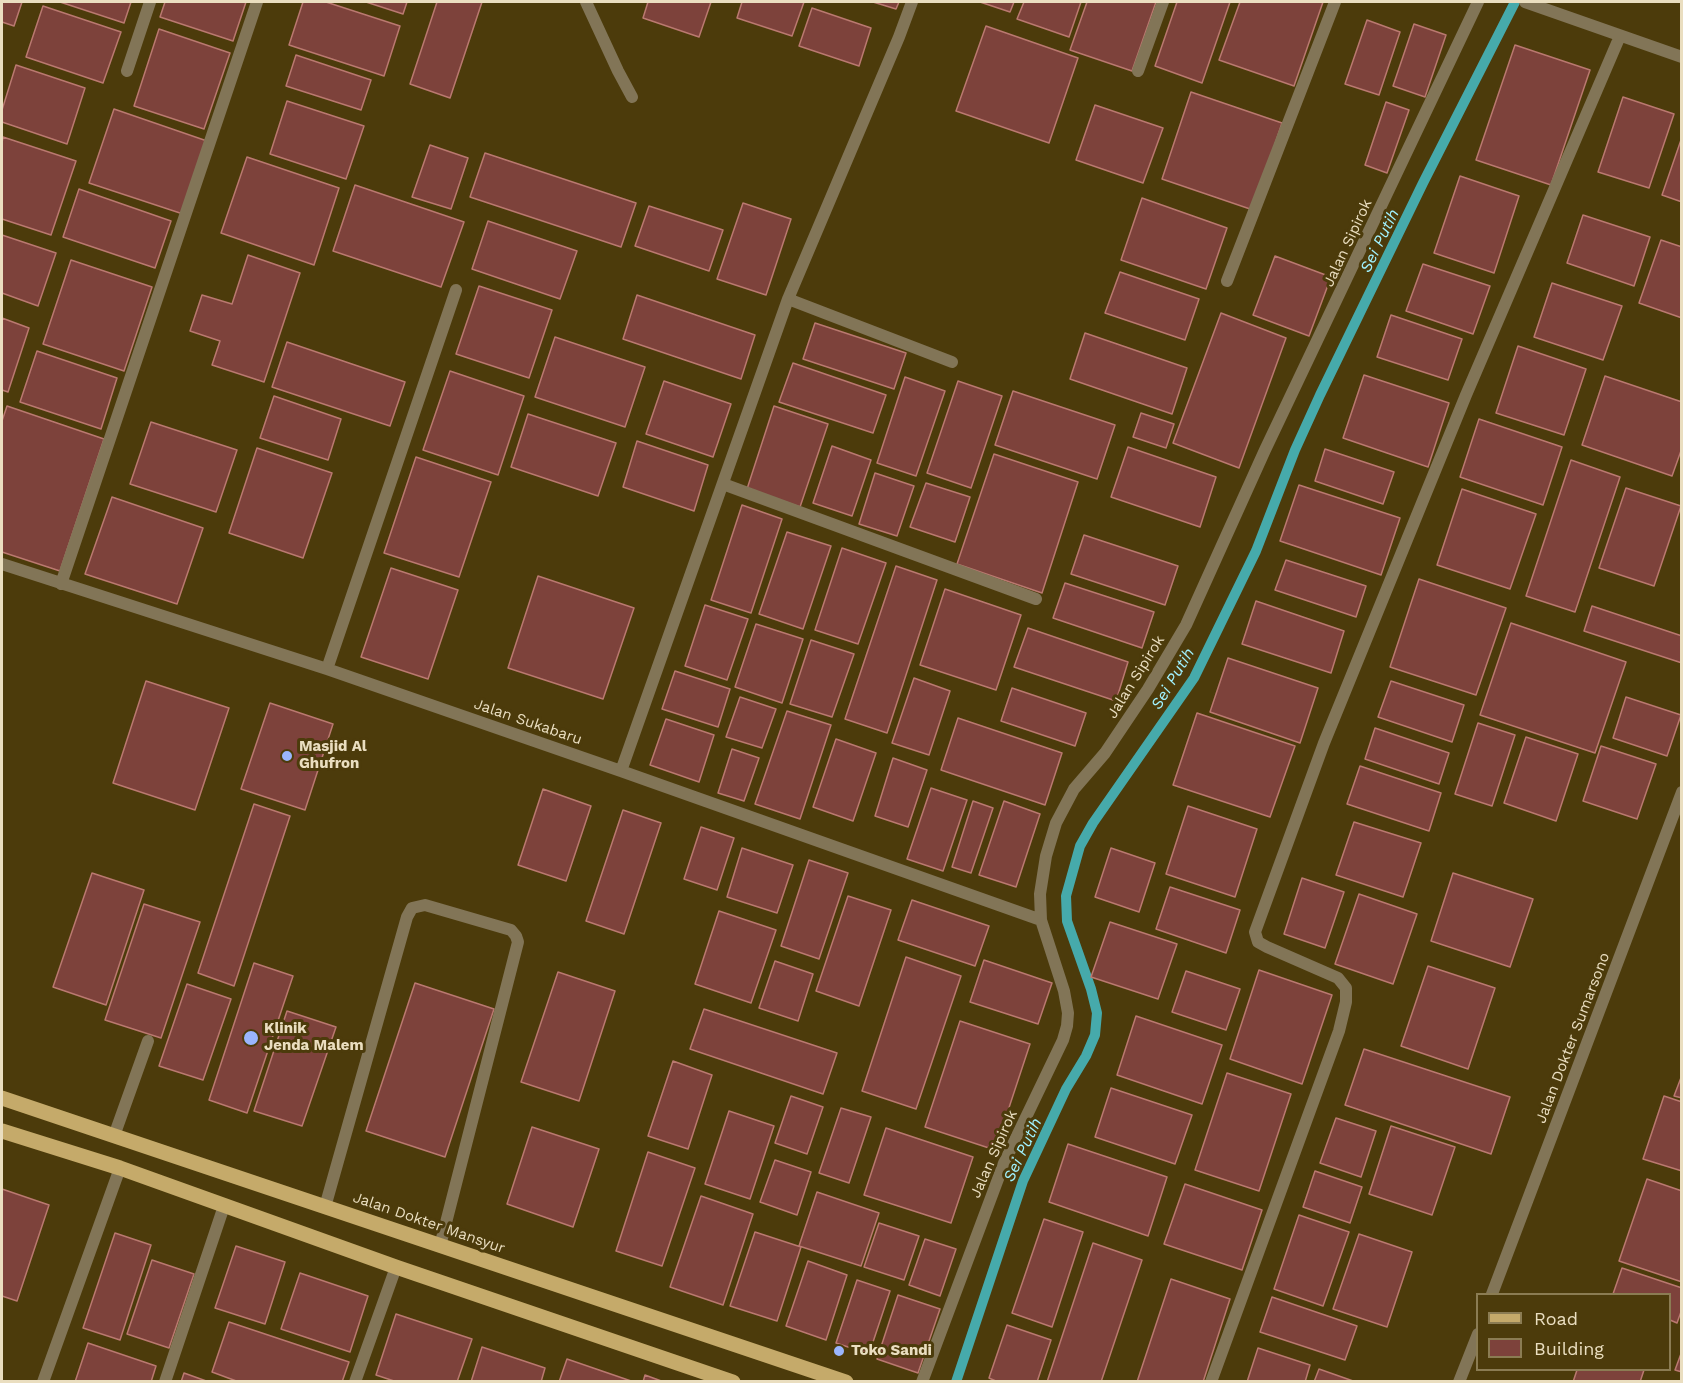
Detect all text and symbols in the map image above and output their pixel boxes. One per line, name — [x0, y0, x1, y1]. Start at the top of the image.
street label: Jalan Sipirok — [1320, 196, 1376, 290]
water label: Sei Putih — [1356, 206, 1404, 276]
street label: Jalan Sipirok — [1103, 632, 1169, 722]
water label: Sei Putih — [1147, 645, 1199, 713]
street label: Jalan Sukabaru — [472, 695, 584, 749]
place label: Masjid Al Ghufron — [299, 738, 367, 773]
marker: Masjid Al Ghufron — [280, 749, 294, 763]
street label: Jalan Dokter Sumarsono — [1532, 950, 1614, 1126]
place label: Klinik Jenda Malem — [264, 1020, 364, 1055]
marker: Klinik Jenda Malem — [242, 1029, 260, 1047]
street label: Jalan Sipirok — [967, 1107, 1021, 1201]
water label: Sei Putih — [1000, 1115, 1046, 1185]
street label: Jalan Dokter Mansyur — [351, 1188, 507, 1258]
legend — [1476, 1293, 1671, 1371]
text: Road — [1534, 1308, 1578, 1329]
text: Building — [1534, 1338, 1604, 1359]
place label: Toko Sandi — [851, 1342, 932, 1360]
marker: Toko Sandi — [832, 1344, 846, 1358]

